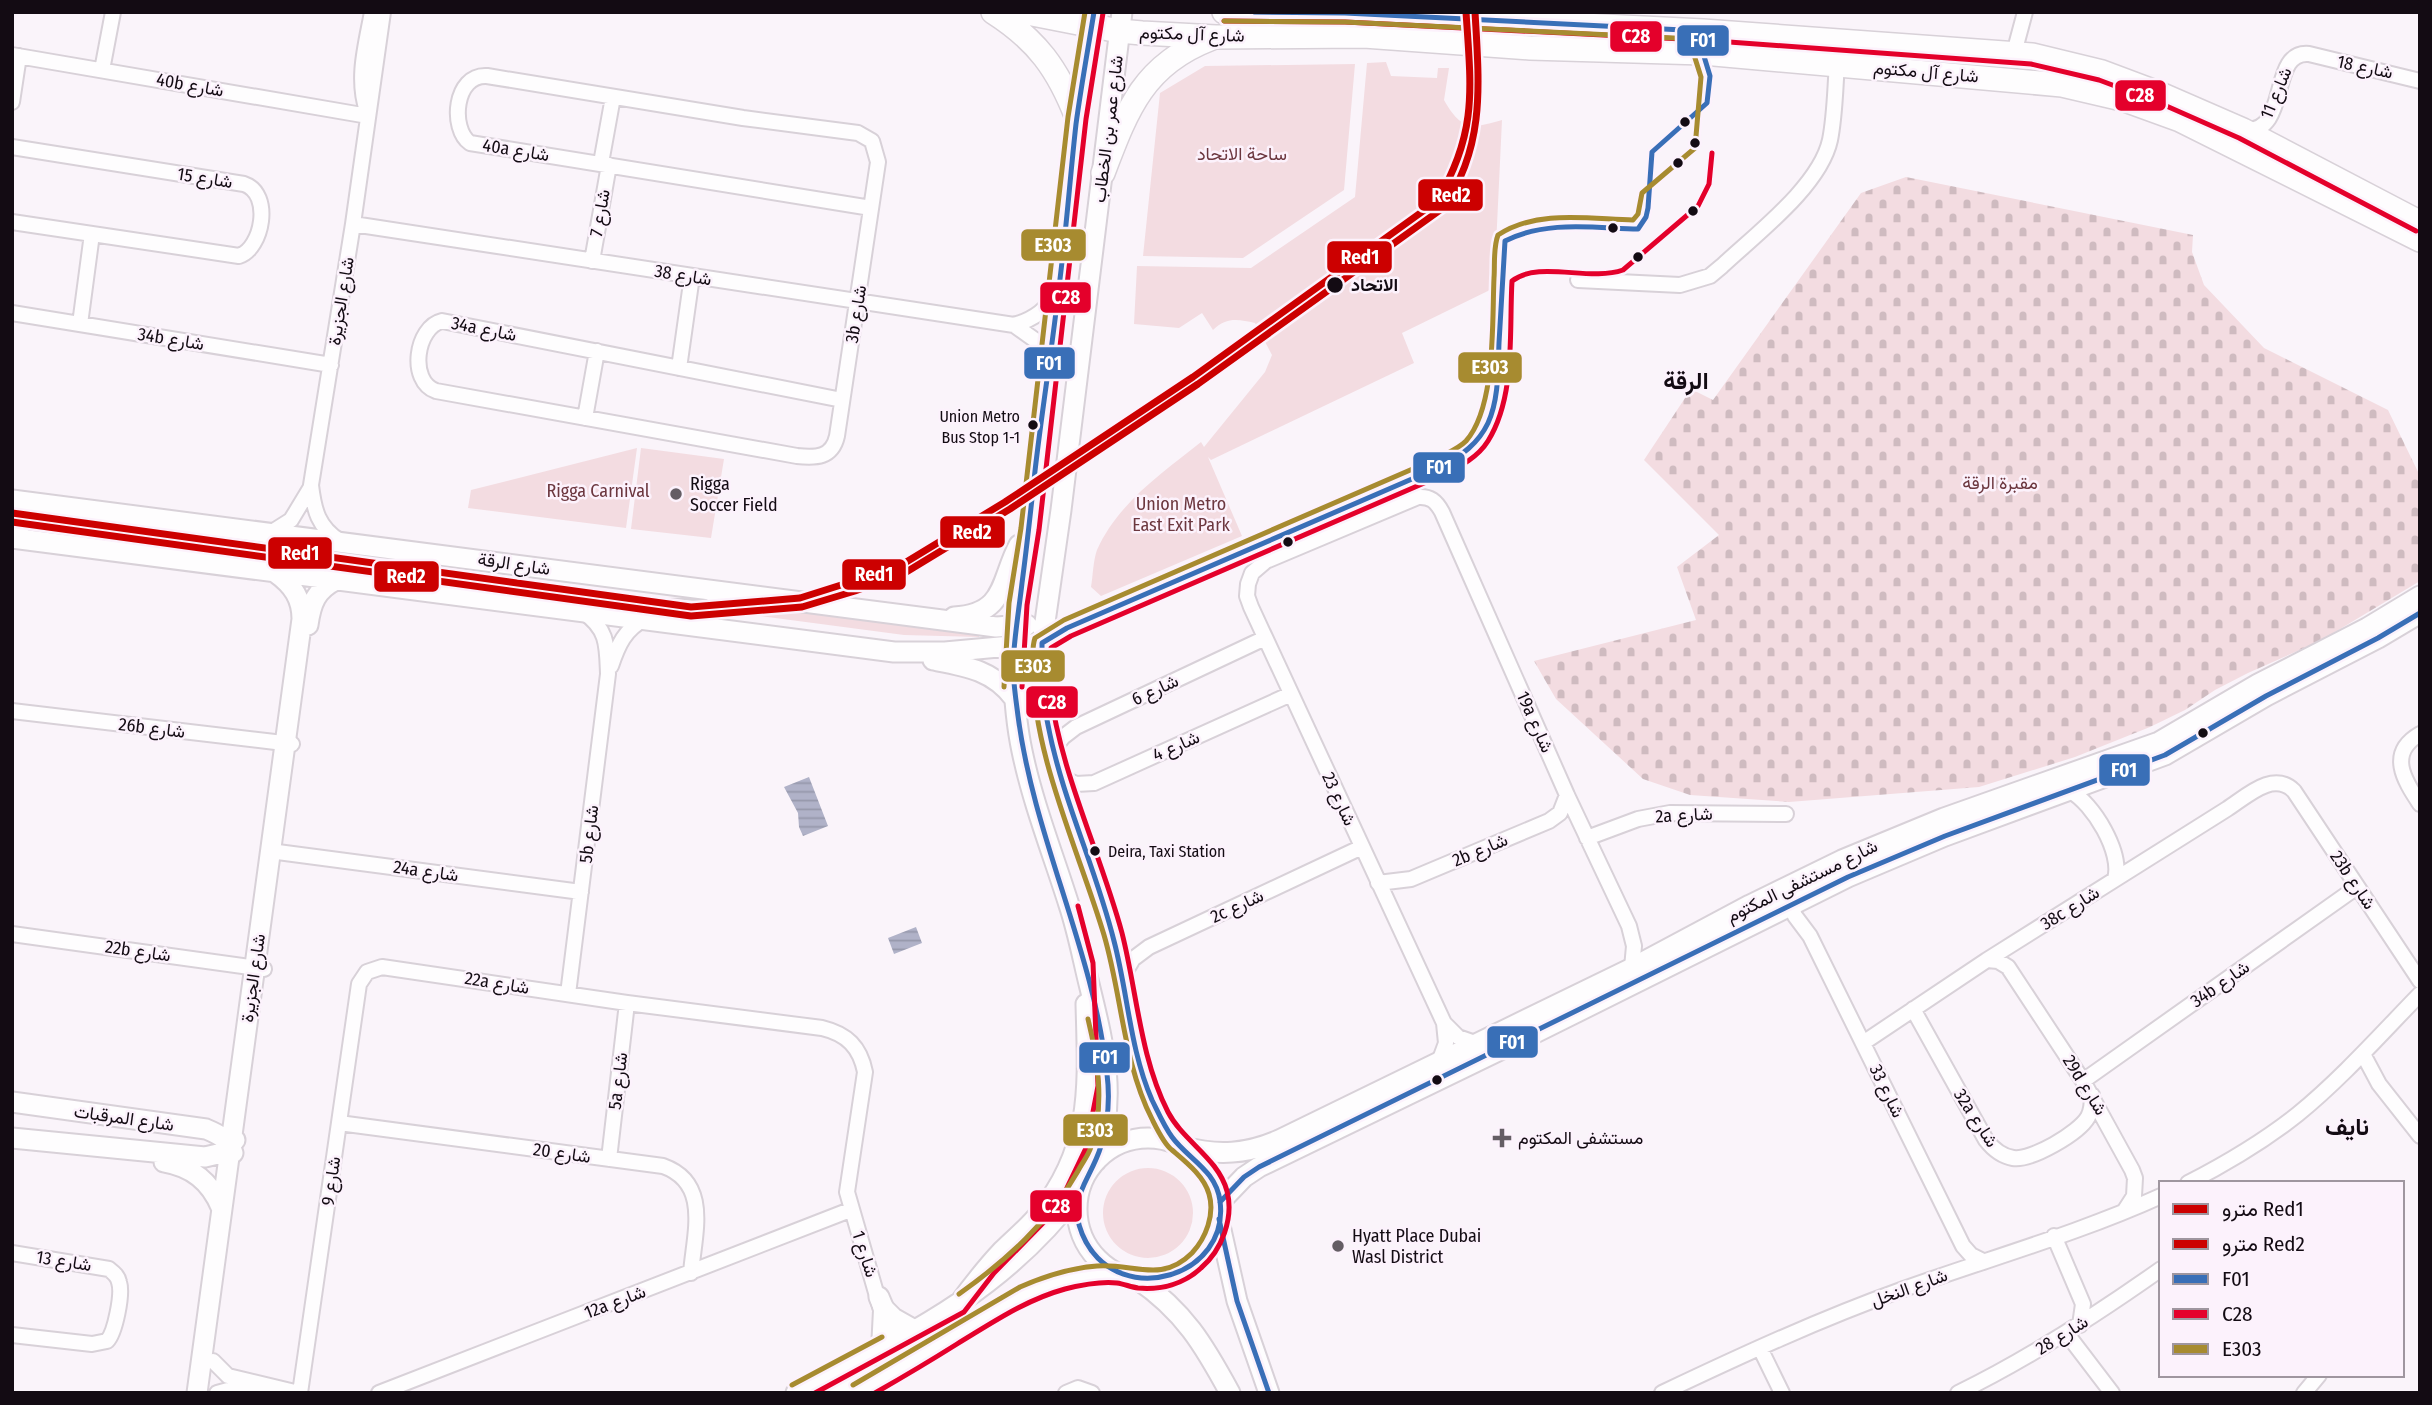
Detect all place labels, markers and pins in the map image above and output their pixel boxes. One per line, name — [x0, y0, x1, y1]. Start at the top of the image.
unlabelled marker — [1678, 115, 1692, 129]
unlabelled marker — [1688, 136, 1702, 150]
unlabelled marker — [1671, 156, 1685, 170]
unlabelled marker — [1686, 204, 1700, 218]
unlabelled marker — [1606, 221, 1620, 235]
unlabelled marker — [1631, 250, 1645, 264]
place label: الاتحاد — [1351, 274, 1398, 296]
marker: الاتحاد — [1325, 275, 1345, 295]
place label: Union Metro Bus Stop 1-1 — [939, 407, 1020, 447]
marker: Union Metro Bus Stop 1-1 — [1026, 418, 1040, 432]
place label: Rigga Soccer Field — [690, 473, 778, 516]
marker: Rigga Soccer Field — [668, 486, 684, 502]
unlabelled marker — [1281, 535, 1295, 549]
unlabelled marker — [2196, 726, 2210, 740]
place label: Deira, Taxi Station — [1108, 842, 1226, 861]
marker: Deira, Taxi Station — [1088, 844, 1102, 858]
unlabelled marker — [1430, 1073, 1444, 1087]
place label: مستشفى المكتوم — [1518, 1127, 1643, 1150]
marker: مستشفى المكتوم — [1492, 1128, 1512, 1148]
place label: Hyatt Place Dubai Wasl District — [1352, 1225, 1481, 1268]
marker: Hyatt Place Dubai Wasl District — [1330, 1238, 1346, 1254]

